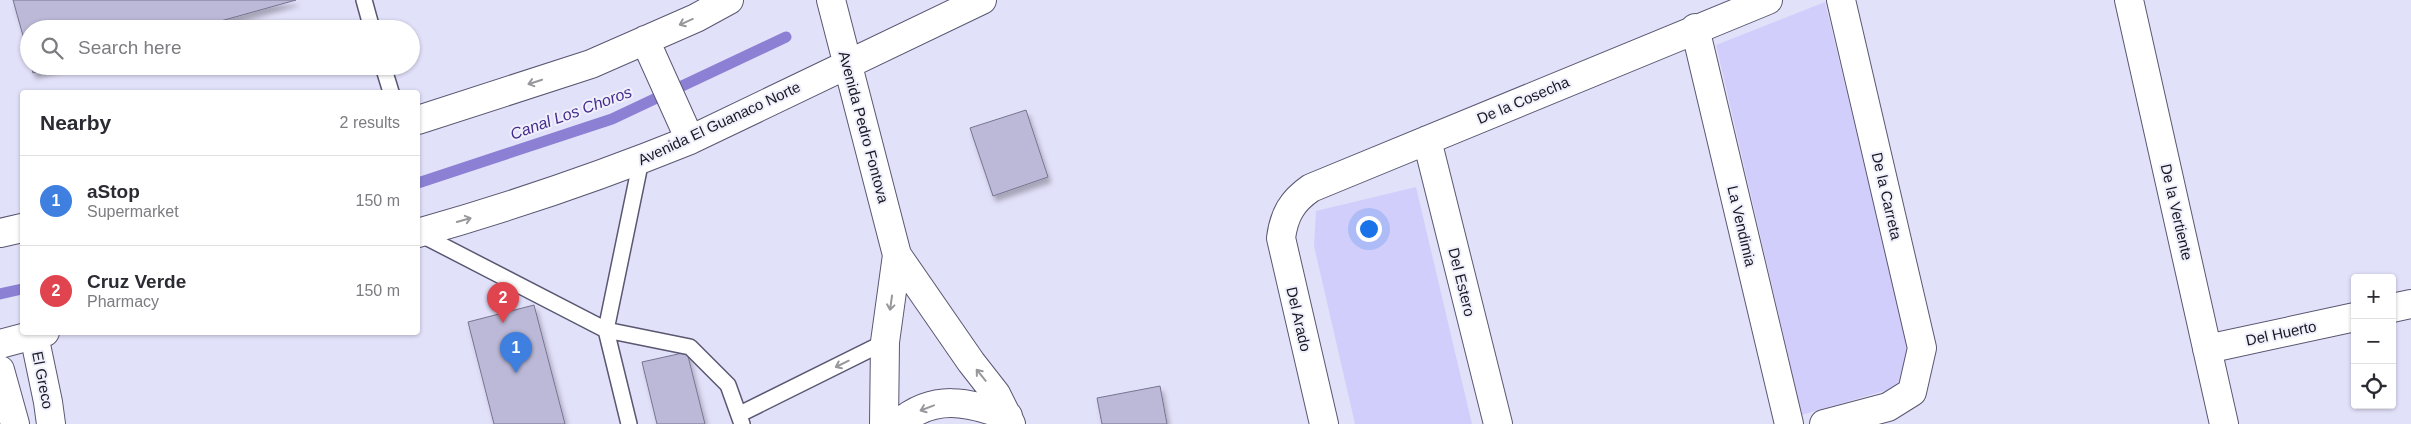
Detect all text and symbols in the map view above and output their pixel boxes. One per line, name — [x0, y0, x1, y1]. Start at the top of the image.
one-way arrow — [679, 18, 694, 28]
search box — [20, 20, 420, 75]
icon: search — [38, 34, 66, 62]
text: Search here — [78, 37, 182, 58]
street label: Avenida Pedro Fontova — [836, 49, 893, 205]
street label: De la Cosecha — [1474, 73, 1572, 127]
one-way arrow — [527, 78, 543, 88]
street label: Avenida El Guanaco Norte — [635, 78, 803, 168]
water label: Canal Los Choros — [508, 83, 634, 143]
text: Nearby — [40, 111, 111, 134]
text: 2 results — [340, 114, 400, 131]
street label: De la Carreta — [1869, 151, 1905, 242]
street label: De la Vertiente — [2158, 162, 2196, 262]
text: aStop — [87, 181, 140, 202]
street label: La Vendimia — [1724, 184, 1760, 269]
text: 1 — [52, 192, 60, 209]
text: 150 m — [356, 192, 400, 209]
text: Supermarket — [87, 203, 179, 220]
one-way arrow — [456, 214, 472, 224]
your location — [1356, 216, 1382, 242]
street label: Del Estero — [1445, 246, 1479, 318]
text: Cruz Verde — [87, 271, 186, 292]
map controls — [2351, 274, 2396, 409]
button: + — [2351, 274, 2396, 319]
text: 2 — [52, 282, 60, 299]
text: 150 m — [356, 282, 400, 299]
pin: 2 — [487, 282, 519, 323]
street label: Del Arado — [1283, 285, 1315, 353]
text: Pharmacy — [87, 293, 159, 310]
one-way arrow — [885, 295, 895, 311]
street label: Del Huerto — [2244, 317, 2318, 349]
button: − — [2351, 319, 2396, 364]
pin: 1 — [500, 332, 532, 373]
street label: El Greco — [29, 350, 57, 410]
one-way arrow — [834, 359, 849, 369]
button: locate — [2351, 364, 2396, 409]
one-way arrow — [976, 369, 987, 382]
one-way arrow — [920, 404, 935, 413]

